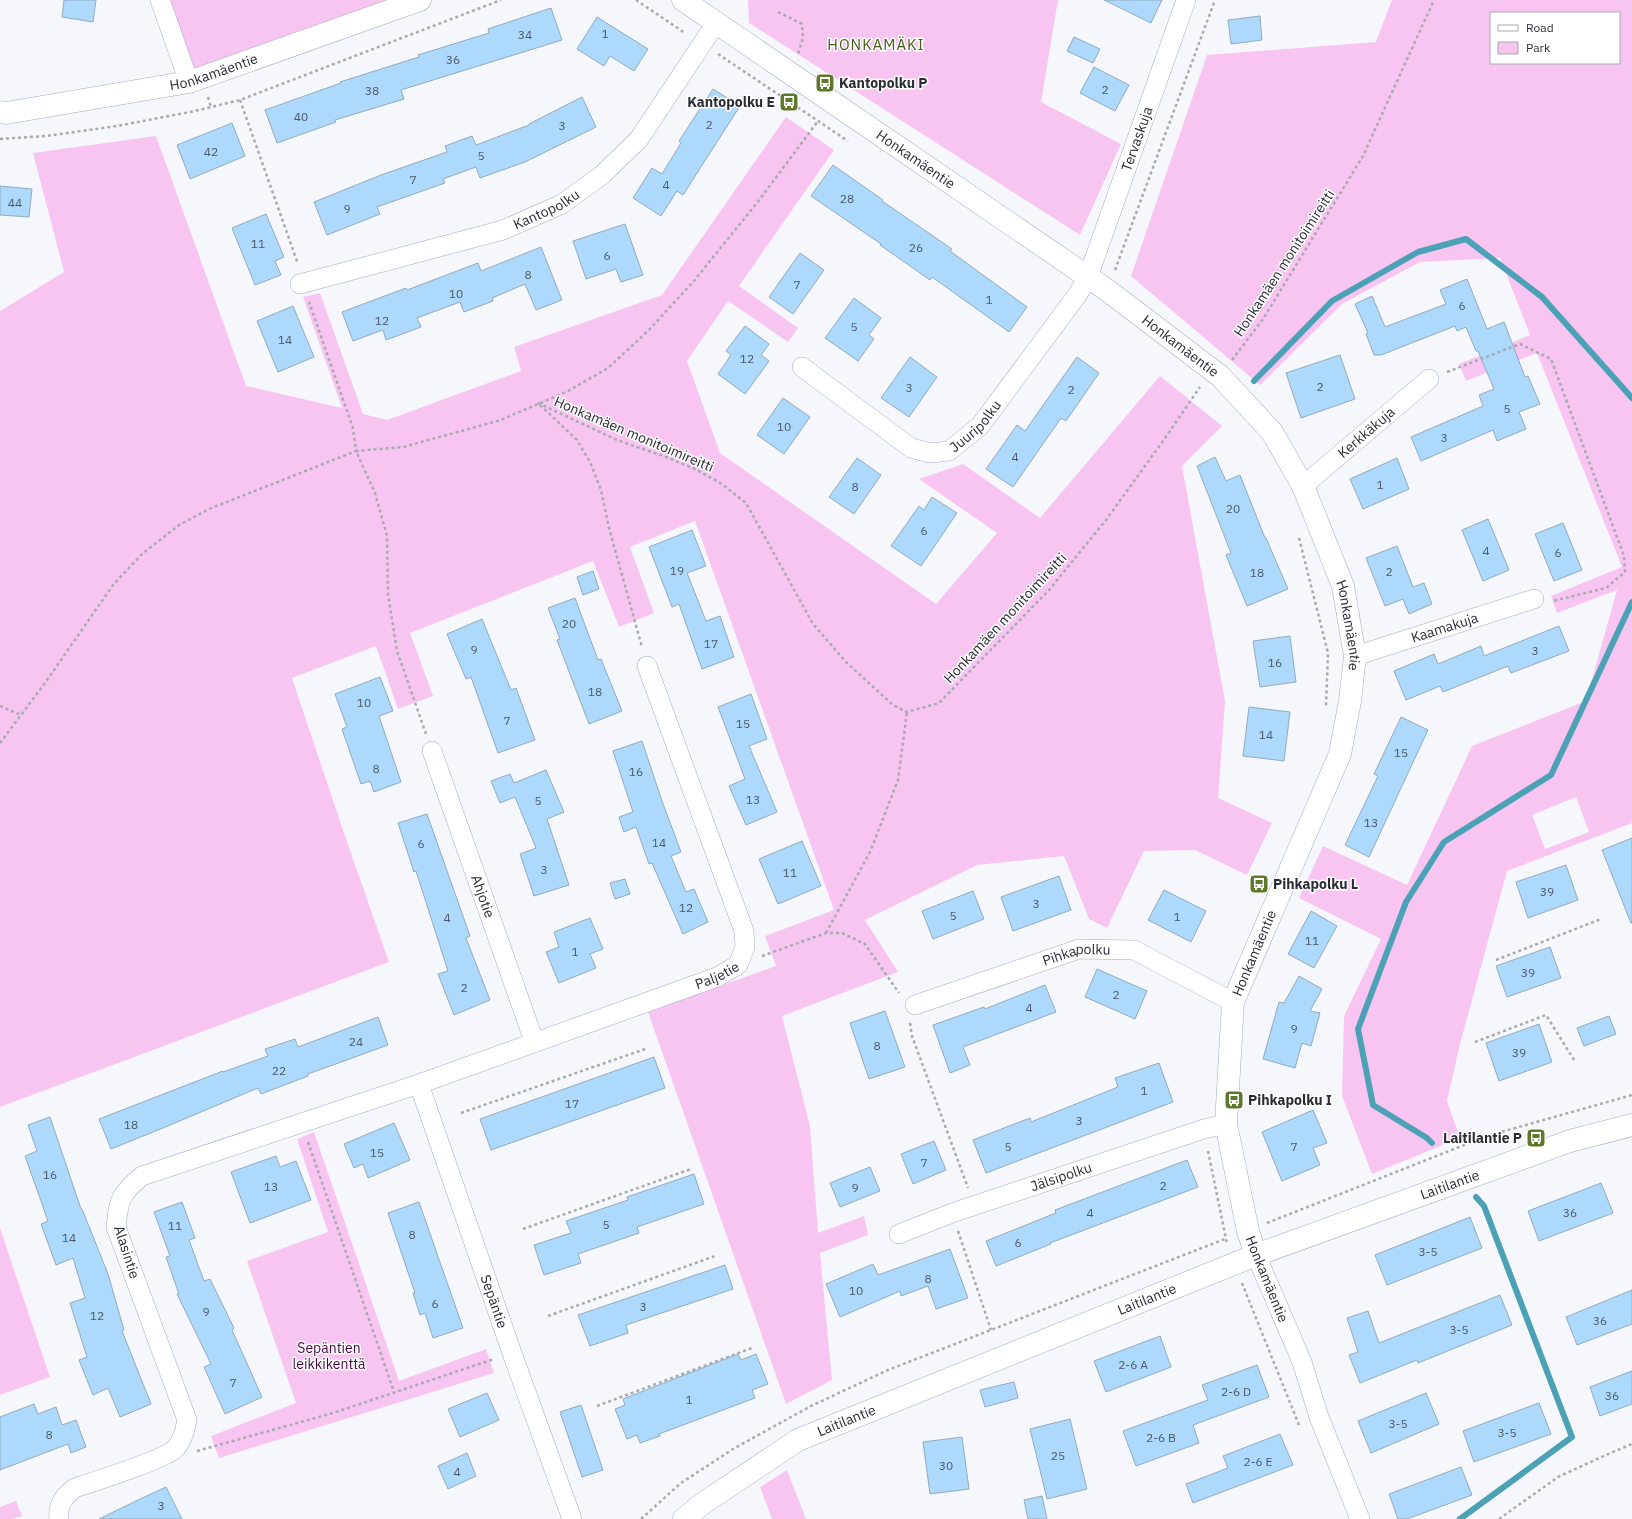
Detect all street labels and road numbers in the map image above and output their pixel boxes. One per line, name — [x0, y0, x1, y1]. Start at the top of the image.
street label: Honkamäentie — [168, 49, 260, 94]
street label: Tervaskuja — [1117, 104, 1157, 174]
street label: Honkamäentie — [873, 126, 959, 193]
street label: Kantopolku — [510, 185, 583, 233]
street label: Honkamäen monitoimireitti — [1230, 186, 1338, 340]
street label: Honkamäentie — [1138, 311, 1223, 381]
street label: Honkamäen monitoimireitti — [551, 392, 717, 476]
street label: Juuripolku — [946, 397, 1005, 456]
street label: Kerkkäkuja — [1334, 403, 1399, 462]
street label: Honkamäen monitoimireitti — [940, 549, 1070, 687]
street label: Honkamäentie — [1332, 577, 1364, 672]
street label: Kaamakuja — [1409, 608, 1481, 647]
street label: Ahjotie — [467, 872, 499, 920]
street label: Honkamäentie — [1228, 907, 1280, 999]
street label: Pihkapolku — [1040, 940, 1111, 970]
street label: Paljetie — [693, 957, 743, 993]
street label: Jälsipolku — [1028, 1158, 1094, 1195]
street label: Laitilantie — [1418, 1166, 1482, 1204]
street label: Alasintie — [110, 1223, 144, 1281]
street label: Honkamäentie — [1241, 1233, 1293, 1325]
street label: Sepäntie — [477, 1272, 512, 1331]
street label: Laitilantie — [1115, 1279, 1179, 1319]
street label: Laitilantie — [814, 1400, 879, 1440]

